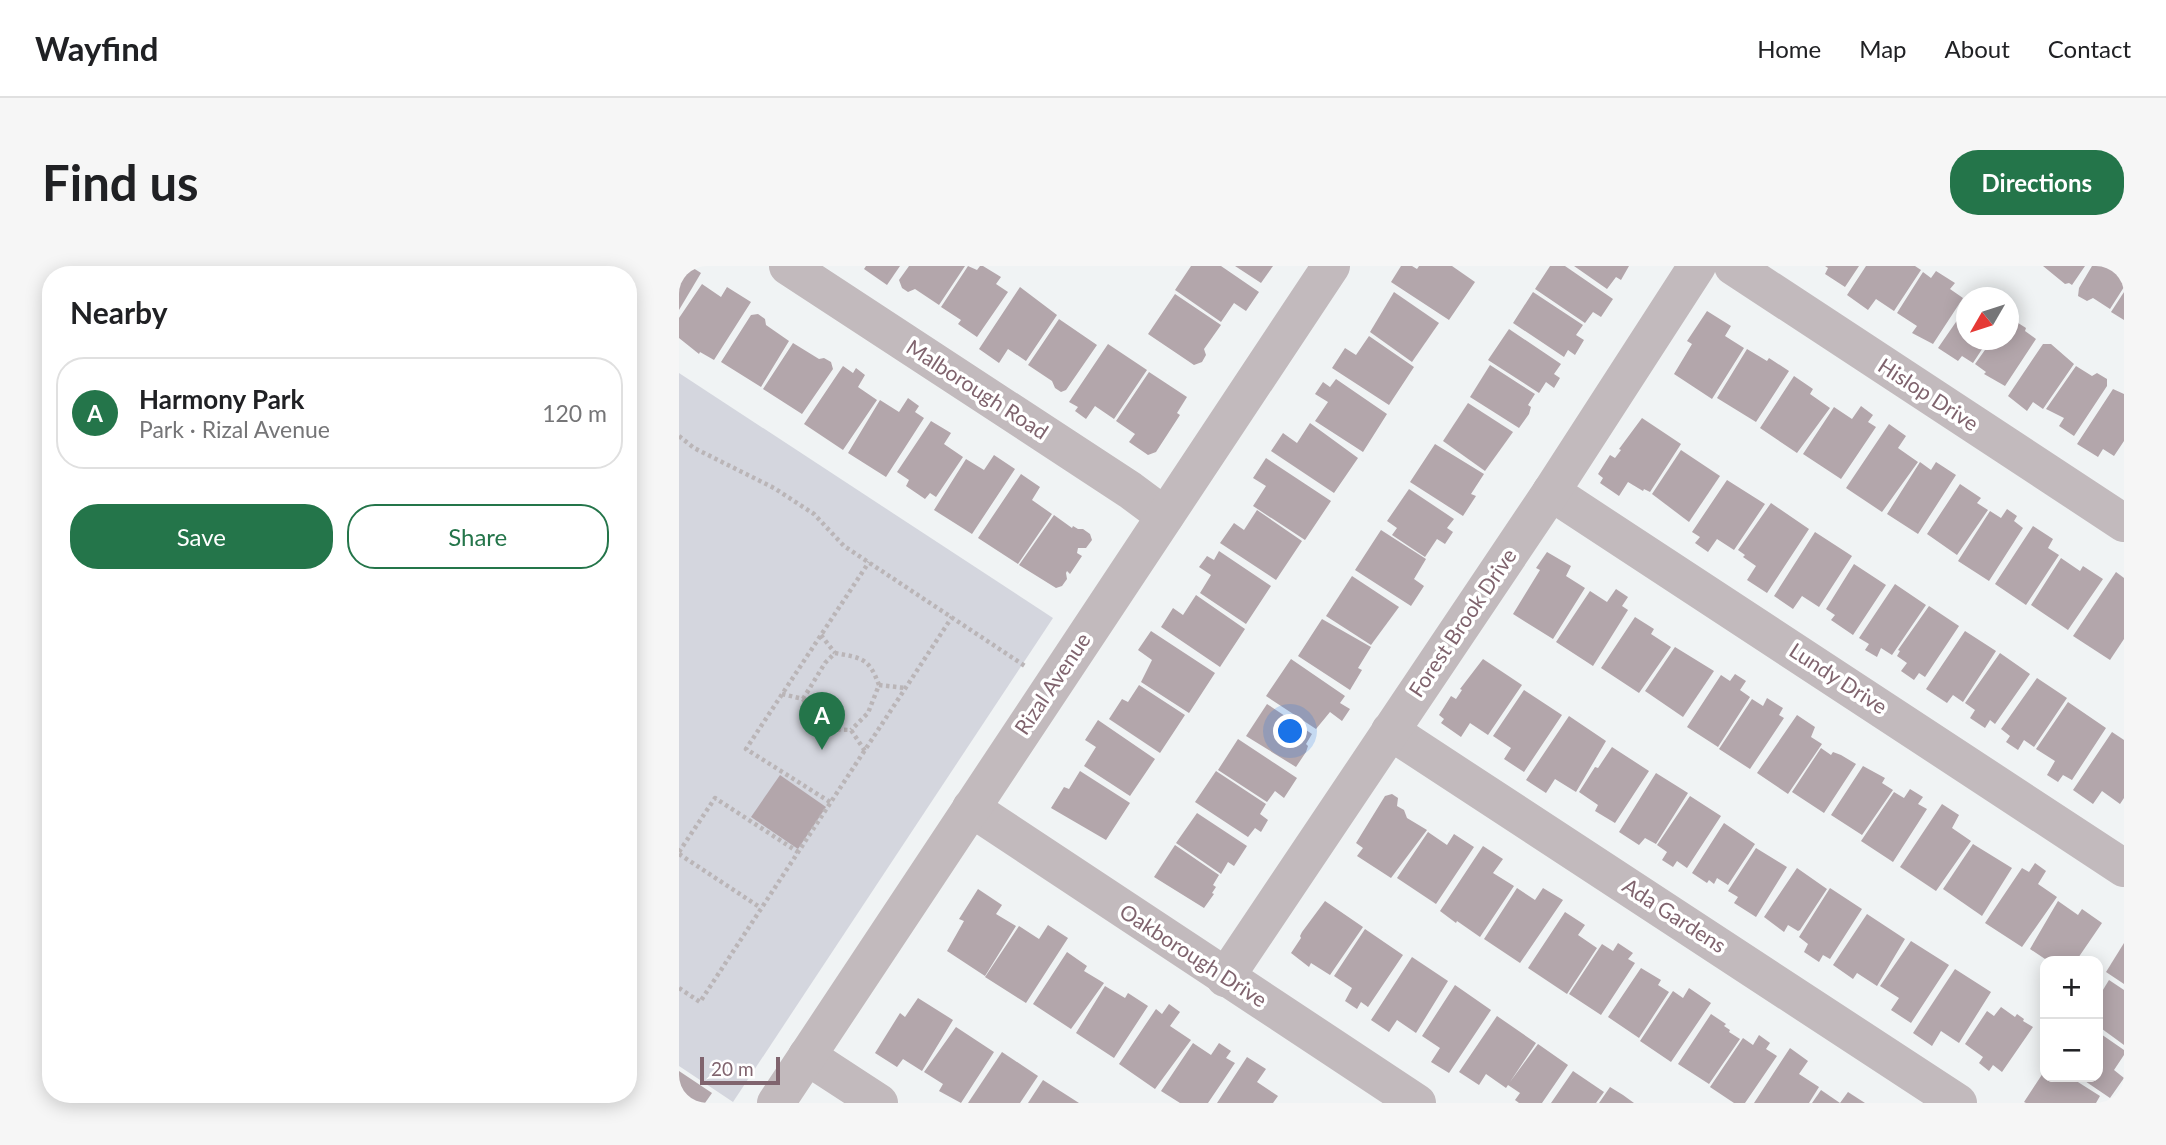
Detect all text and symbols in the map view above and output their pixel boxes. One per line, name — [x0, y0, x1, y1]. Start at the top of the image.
text: Wayfind — [35, 28, 159, 68]
text: Home — [1757, 34, 1821, 63]
text: Map — [1859, 34, 1907, 63]
text: About — [1945, 34, 2010, 63]
text: Contact — [2048, 34, 2131, 63]
button: Directions — [1950, 150, 2124, 215]
text: Find us — [42, 153, 199, 211]
north arrow — [1956, 287, 2019, 350]
text: Nearby — [70, 294, 168, 330]
street label: Malborough Road — [902, 334, 1053, 444]
street label: Hislop Drive — [1874, 352, 1983, 435]
text: Harmony Park — [139, 383, 304, 415]
text: A — [87, 399, 103, 427]
text: 120 m — [542, 399, 607, 427]
text: Park · Rizal Avenue — [139, 415, 330, 443]
button: Save — [70, 504, 333, 569]
button: Share — [347, 504, 609, 569]
street label: Forest Brook Drive — [1403, 543, 1521, 701]
street label: Rizal Avenue — [1009, 628, 1095, 739]
street label: Lundy Drive — [1785, 637, 1892, 718]
pin: A — [799, 692, 845, 750]
your location — [1273, 714, 1307, 748]
street label: Ada Gardens — [1618, 872, 1731, 957]
street label: Oakborough Drive — [1116, 898, 1272, 1012]
map controls — [2040, 956, 2103, 1082]
button: + — [2040, 956, 2103, 1019]
button: − — [2040, 1019, 2103, 1082]
scale bar — [700, 1054, 781, 1086]
text: 20 m — [711, 1057, 754, 1080]

